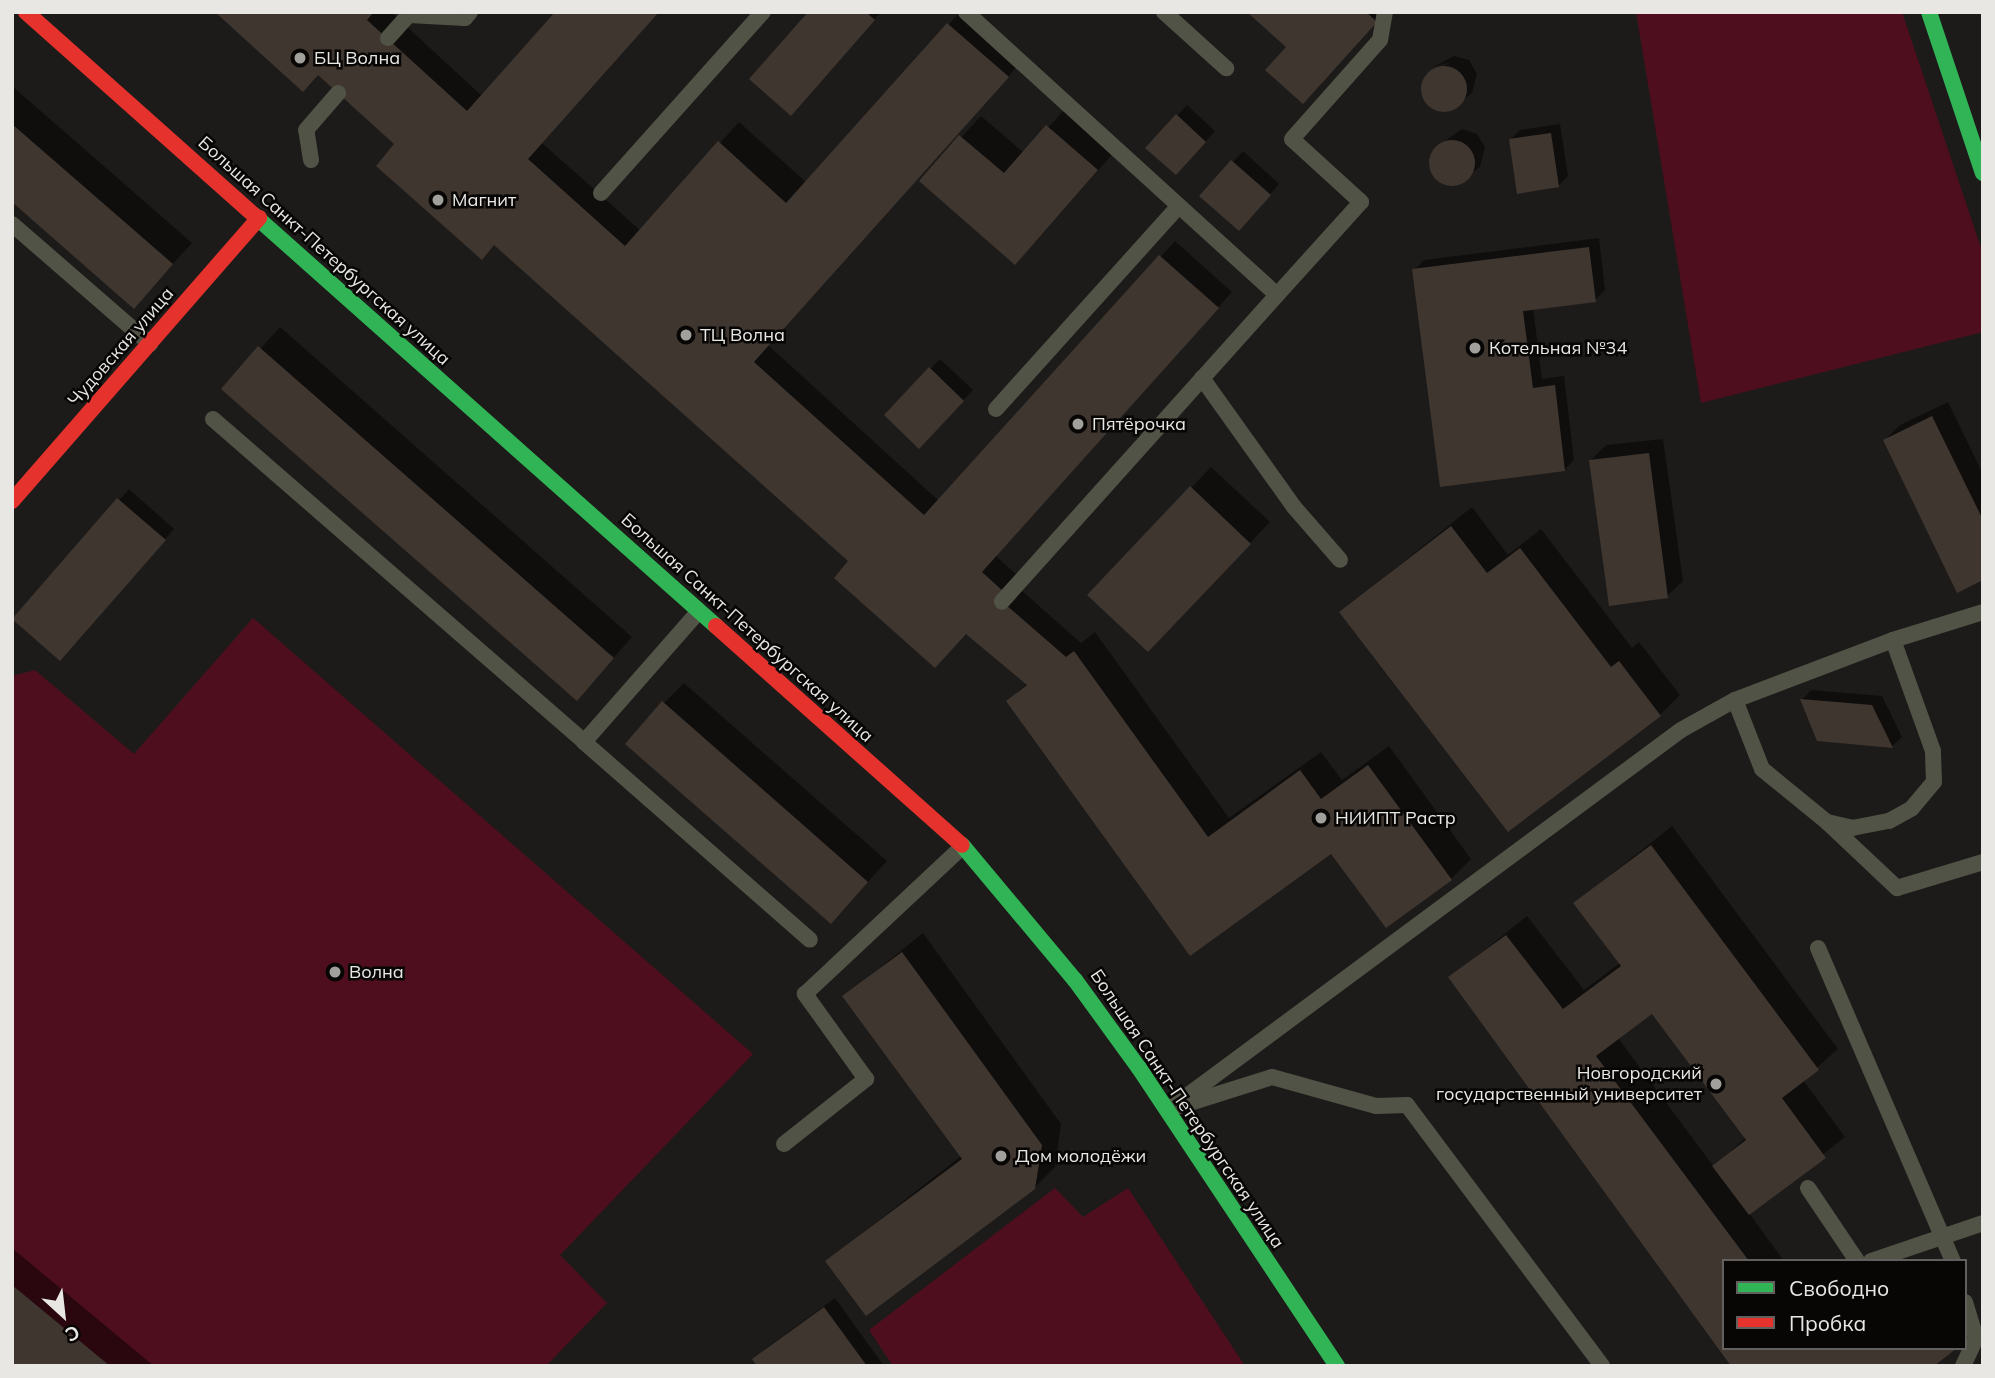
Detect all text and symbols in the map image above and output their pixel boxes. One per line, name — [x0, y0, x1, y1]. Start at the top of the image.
place label: БЦ Волна — [314, 47, 400, 69]
marker: БЦ Волна — [292, 50, 308, 66]
street label: Большая Санкт-Петербургская улица — [194, 132, 454, 370]
place label: Магнит — [452, 189, 516, 211]
marker: Магнит — [430, 192, 446, 208]
street label: Чудовская улица — [64, 283, 178, 411]
place label: ТЦ Волна — [700, 324, 785, 346]
marker: ТЦ Волна — [678, 327, 694, 343]
place label: Котельная №34 — [1489, 337, 1627, 359]
marker: Котельная №34 — [1467, 340, 1483, 356]
place label: Пятёрочка — [1092, 413, 1186, 435]
marker: Пятёрочка — [1070, 416, 1086, 432]
street label: Большая Санкт-Петербургская улица — [617, 509, 877, 747]
place label: НИИПТ Растр — [1335, 807, 1456, 829]
marker: НИИПТ Растр — [1313, 810, 1329, 826]
place label: Волна — [349, 961, 404, 983]
marker: Волна — [327, 964, 343, 980]
street label: Большая Санкт-Петербургская улица — [1085, 966, 1289, 1252]
place label: Новгородский государственный университет — [1436, 1063, 1702, 1106]
marker: Новгородский государственный университет — [1708, 1076, 1724, 1092]
place label: Дом молодёжи — [1015, 1145, 1146, 1167]
marker: Дом молодёжи — [993, 1148, 1009, 1164]
legend — [1722, 1259, 1967, 1350]
text: Свободно — [1789, 1275, 1889, 1301]
north arrow — [28, 1280, 98, 1350]
text: Пробка — [1789, 1310, 1866, 1336]
text: С — [61, 1320, 84, 1347]

